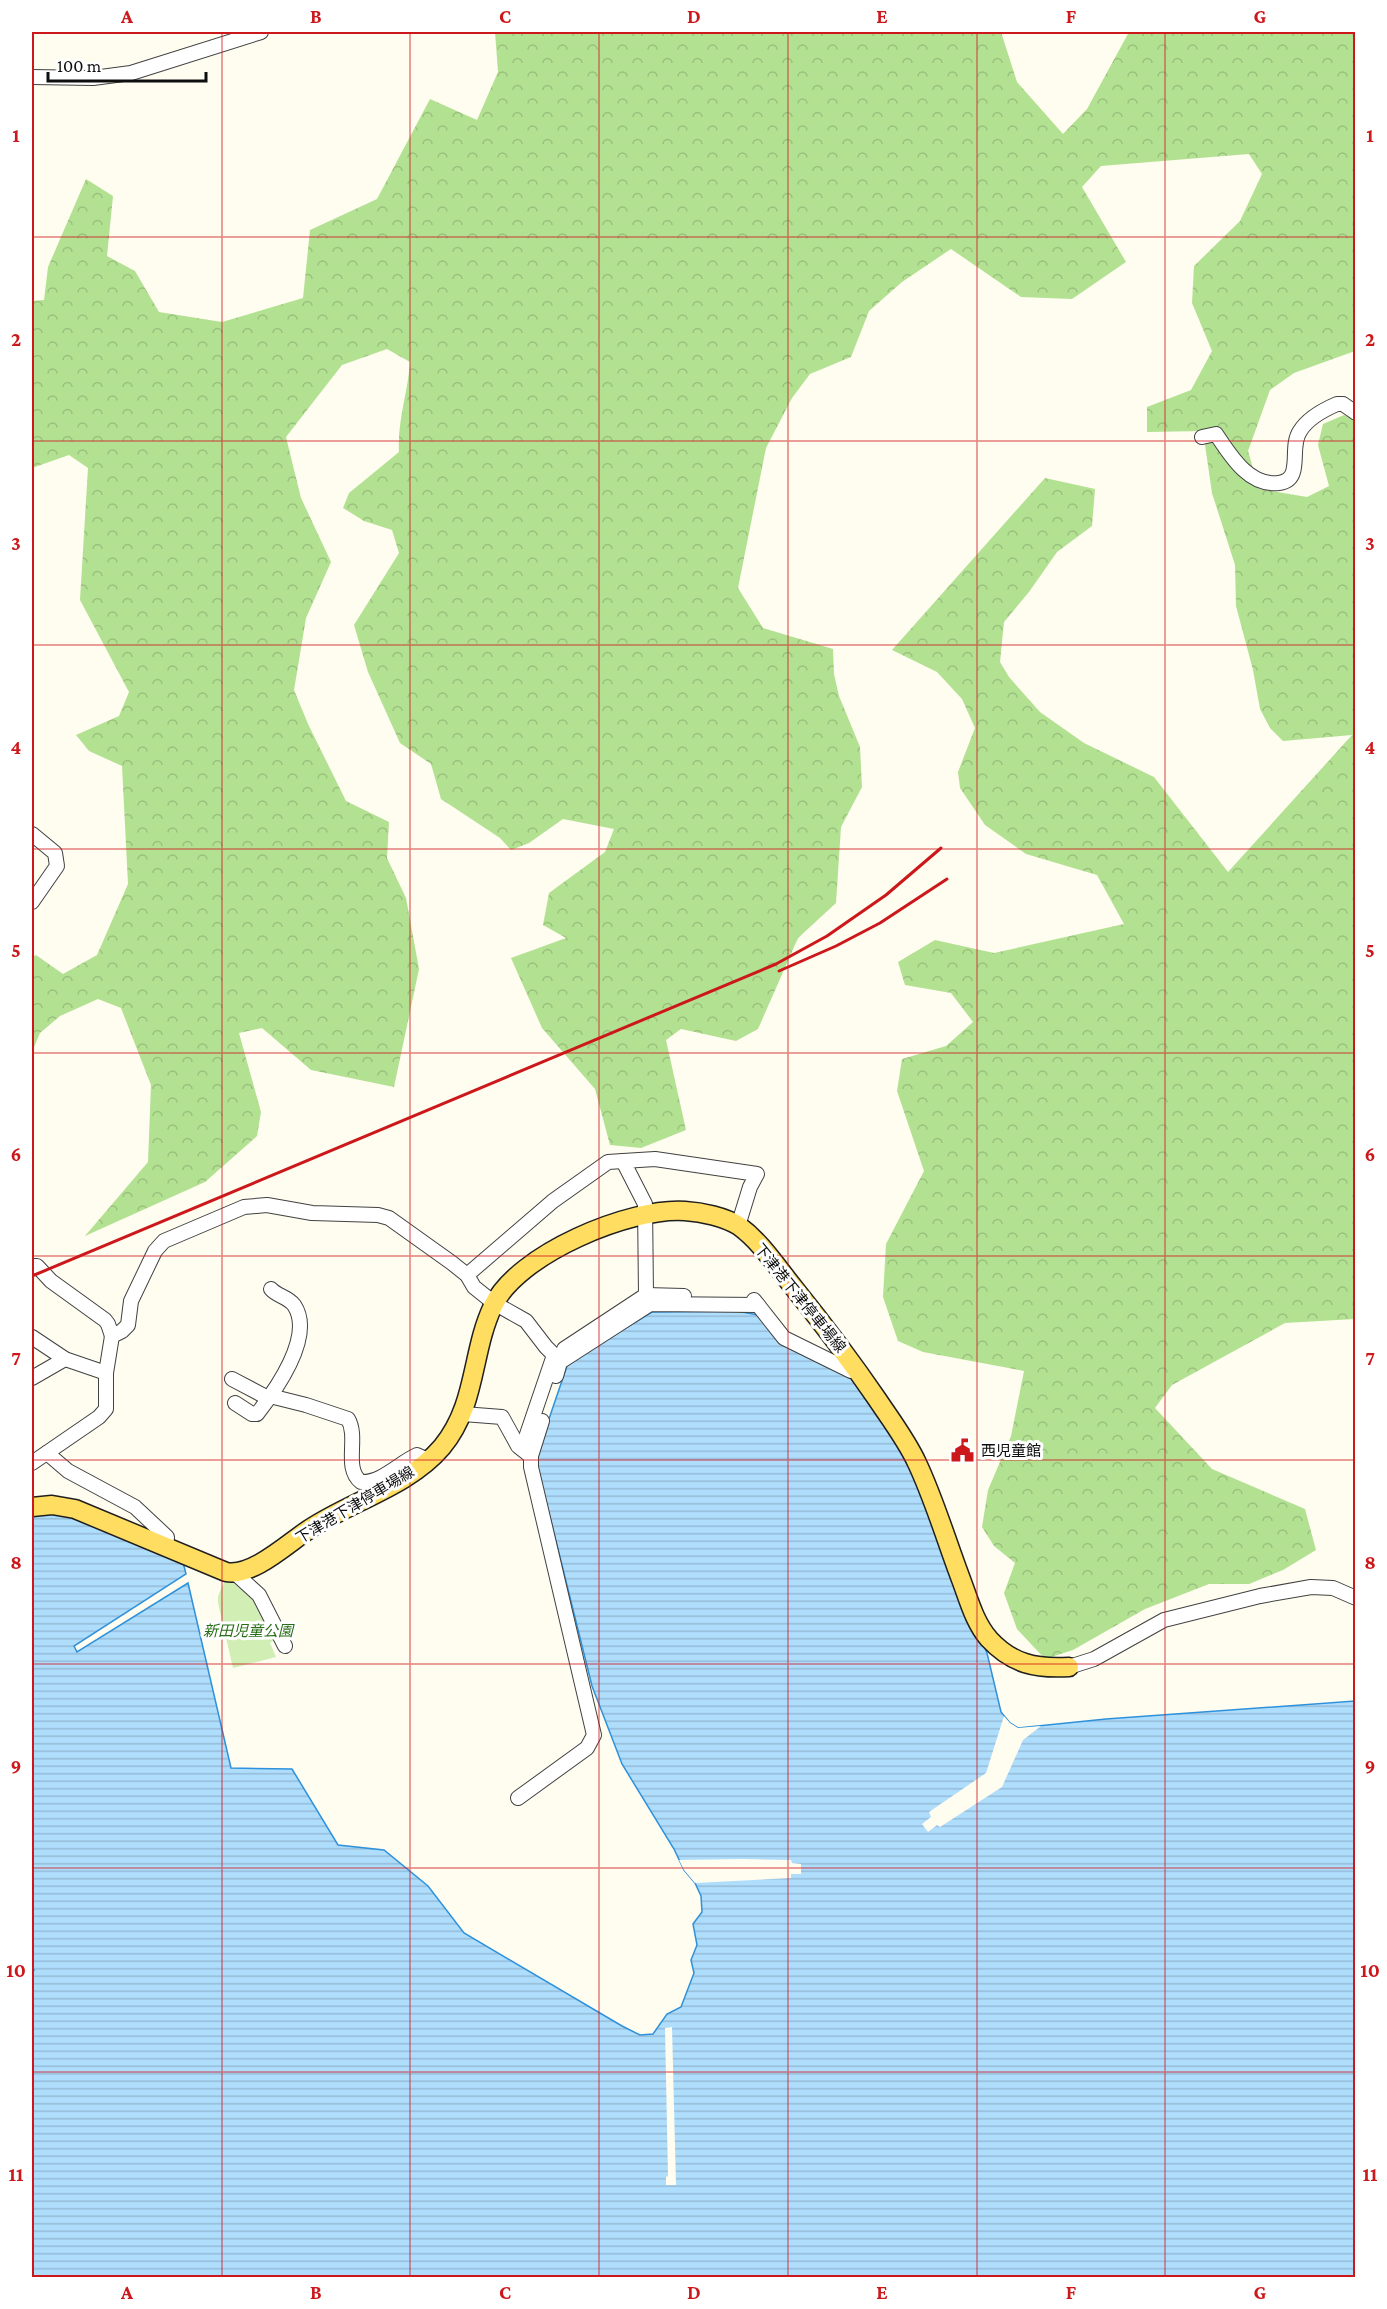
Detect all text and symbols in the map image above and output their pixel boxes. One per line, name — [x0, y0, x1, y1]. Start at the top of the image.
text: A — [120, 5, 134, 27]
text: B — [310, 5, 322, 27]
text: C — [499, 5, 511, 27]
text: D — [687, 5, 701, 27]
text: E — [876, 5, 888, 27]
text: F — [1066, 5, 1077, 27]
text: G — [1254, 5, 1267, 27]
scale bar — [48, 45, 206, 83]
text: 100 m — [57, 56, 102, 76]
text: 1 — [12, 124, 20, 146]
text: 1 — [1366, 124, 1374, 146]
text: 2 — [11, 328, 21, 350]
text: 2 — [1365, 328, 1375, 350]
text: 3 — [11, 532, 21, 554]
text: 3 — [1365, 532, 1375, 554]
text: 4 — [11, 736, 22, 758]
text: 4 — [1365, 736, 1376, 758]
text: 5 — [11, 939, 21, 961]
text: 5 — [1365, 939, 1375, 961]
text: 6 — [11, 1143, 21, 1165]
text: 6 — [1365, 1143, 1375, 1165]
street label: 下津港下津停車場線 — [751, 1241, 849, 1355]
text: 7 — [11, 1347, 21, 1369]
text: 7 — [1365, 1347, 1375, 1369]
public building icon: 西児童館 — [950, 1438, 976, 1464]
place label: 西児童館 — [981, 1443, 1041, 1459]
street label: 下津港下津停車場線 — [293, 1463, 417, 1547]
text: 8 — [10, 1551, 22, 1573]
text: 8 — [1364, 1551, 1376, 1573]
park label: 新田児童公園 — [203, 1623, 295, 1639]
text: 9 — [11, 1755, 21, 1777]
text: 9 — [1365, 1755, 1375, 1777]
text: 10 — [6, 1959, 26, 1981]
text: 10 — [1360, 1959, 1380, 1981]
text: 11 — [9, 2163, 24, 2185]
text: 11 — [1363, 2163, 1378, 2185]
text: A — [120, 2281, 134, 2303]
text: B — [310, 2281, 322, 2303]
text: C — [499, 2281, 511, 2303]
text: D — [687, 2281, 701, 2303]
text: E — [876, 2281, 888, 2303]
text: F — [1066, 2281, 1077, 2303]
text: G — [1254, 2281, 1267, 2303]

